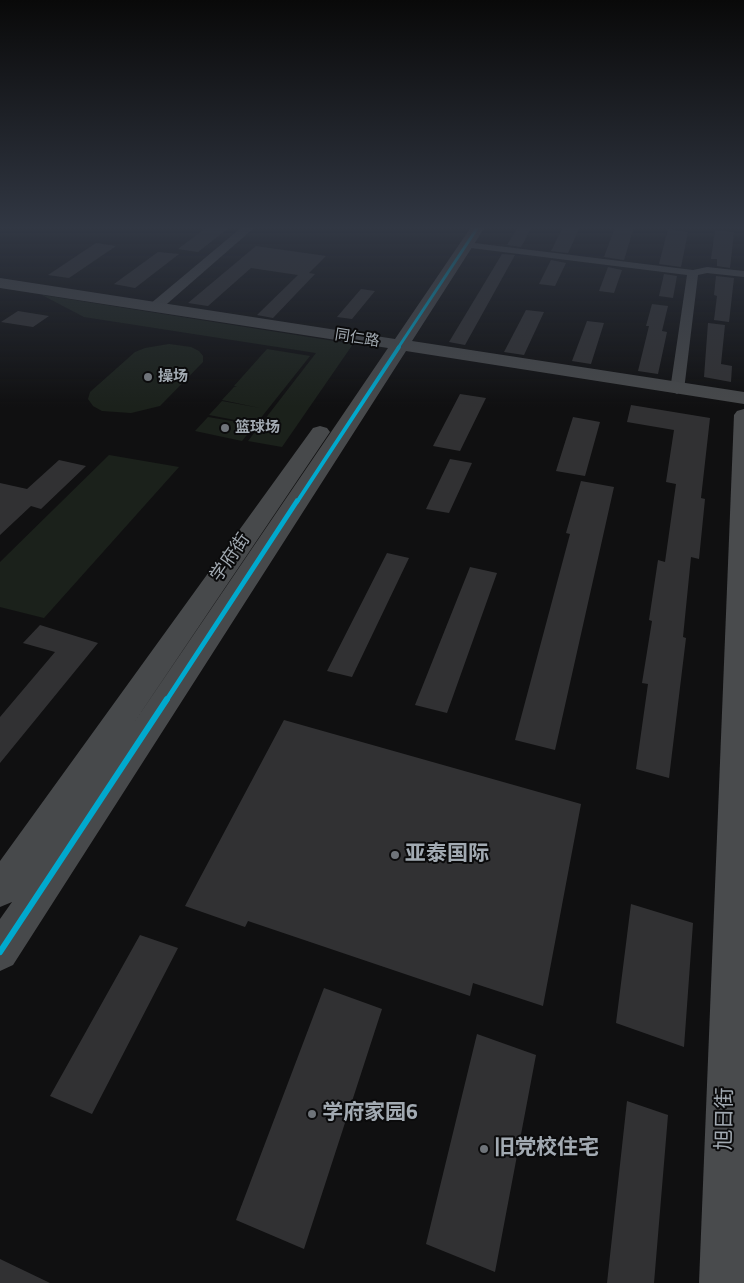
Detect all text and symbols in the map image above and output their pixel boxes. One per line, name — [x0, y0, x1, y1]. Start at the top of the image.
street label: 同仁路 — [333, 327, 381, 351]
place label: 操场 — [158, 368, 188, 386]
marker: 操场 — [142, 371, 154, 383]
place label: 篮球场 — [235, 419, 280, 437]
marker: 篮球场 — [219, 422, 231, 434]
street label: 学府街 — [207, 530, 255, 586]
place label: 亚泰国际 — [405, 842, 489, 868]
marker: 亚泰国际 — [389, 849, 401, 861]
street label: 旭日街 — [713, 1087, 739, 1151]
place label: 学府家园6 — [322, 1101, 418, 1127]
marker: 学府家园6 — [306, 1108, 318, 1120]
place label: 旧党校住宅 — [494, 1136, 599, 1162]
marker: 旧党校住宅 — [478, 1143, 490, 1155]

